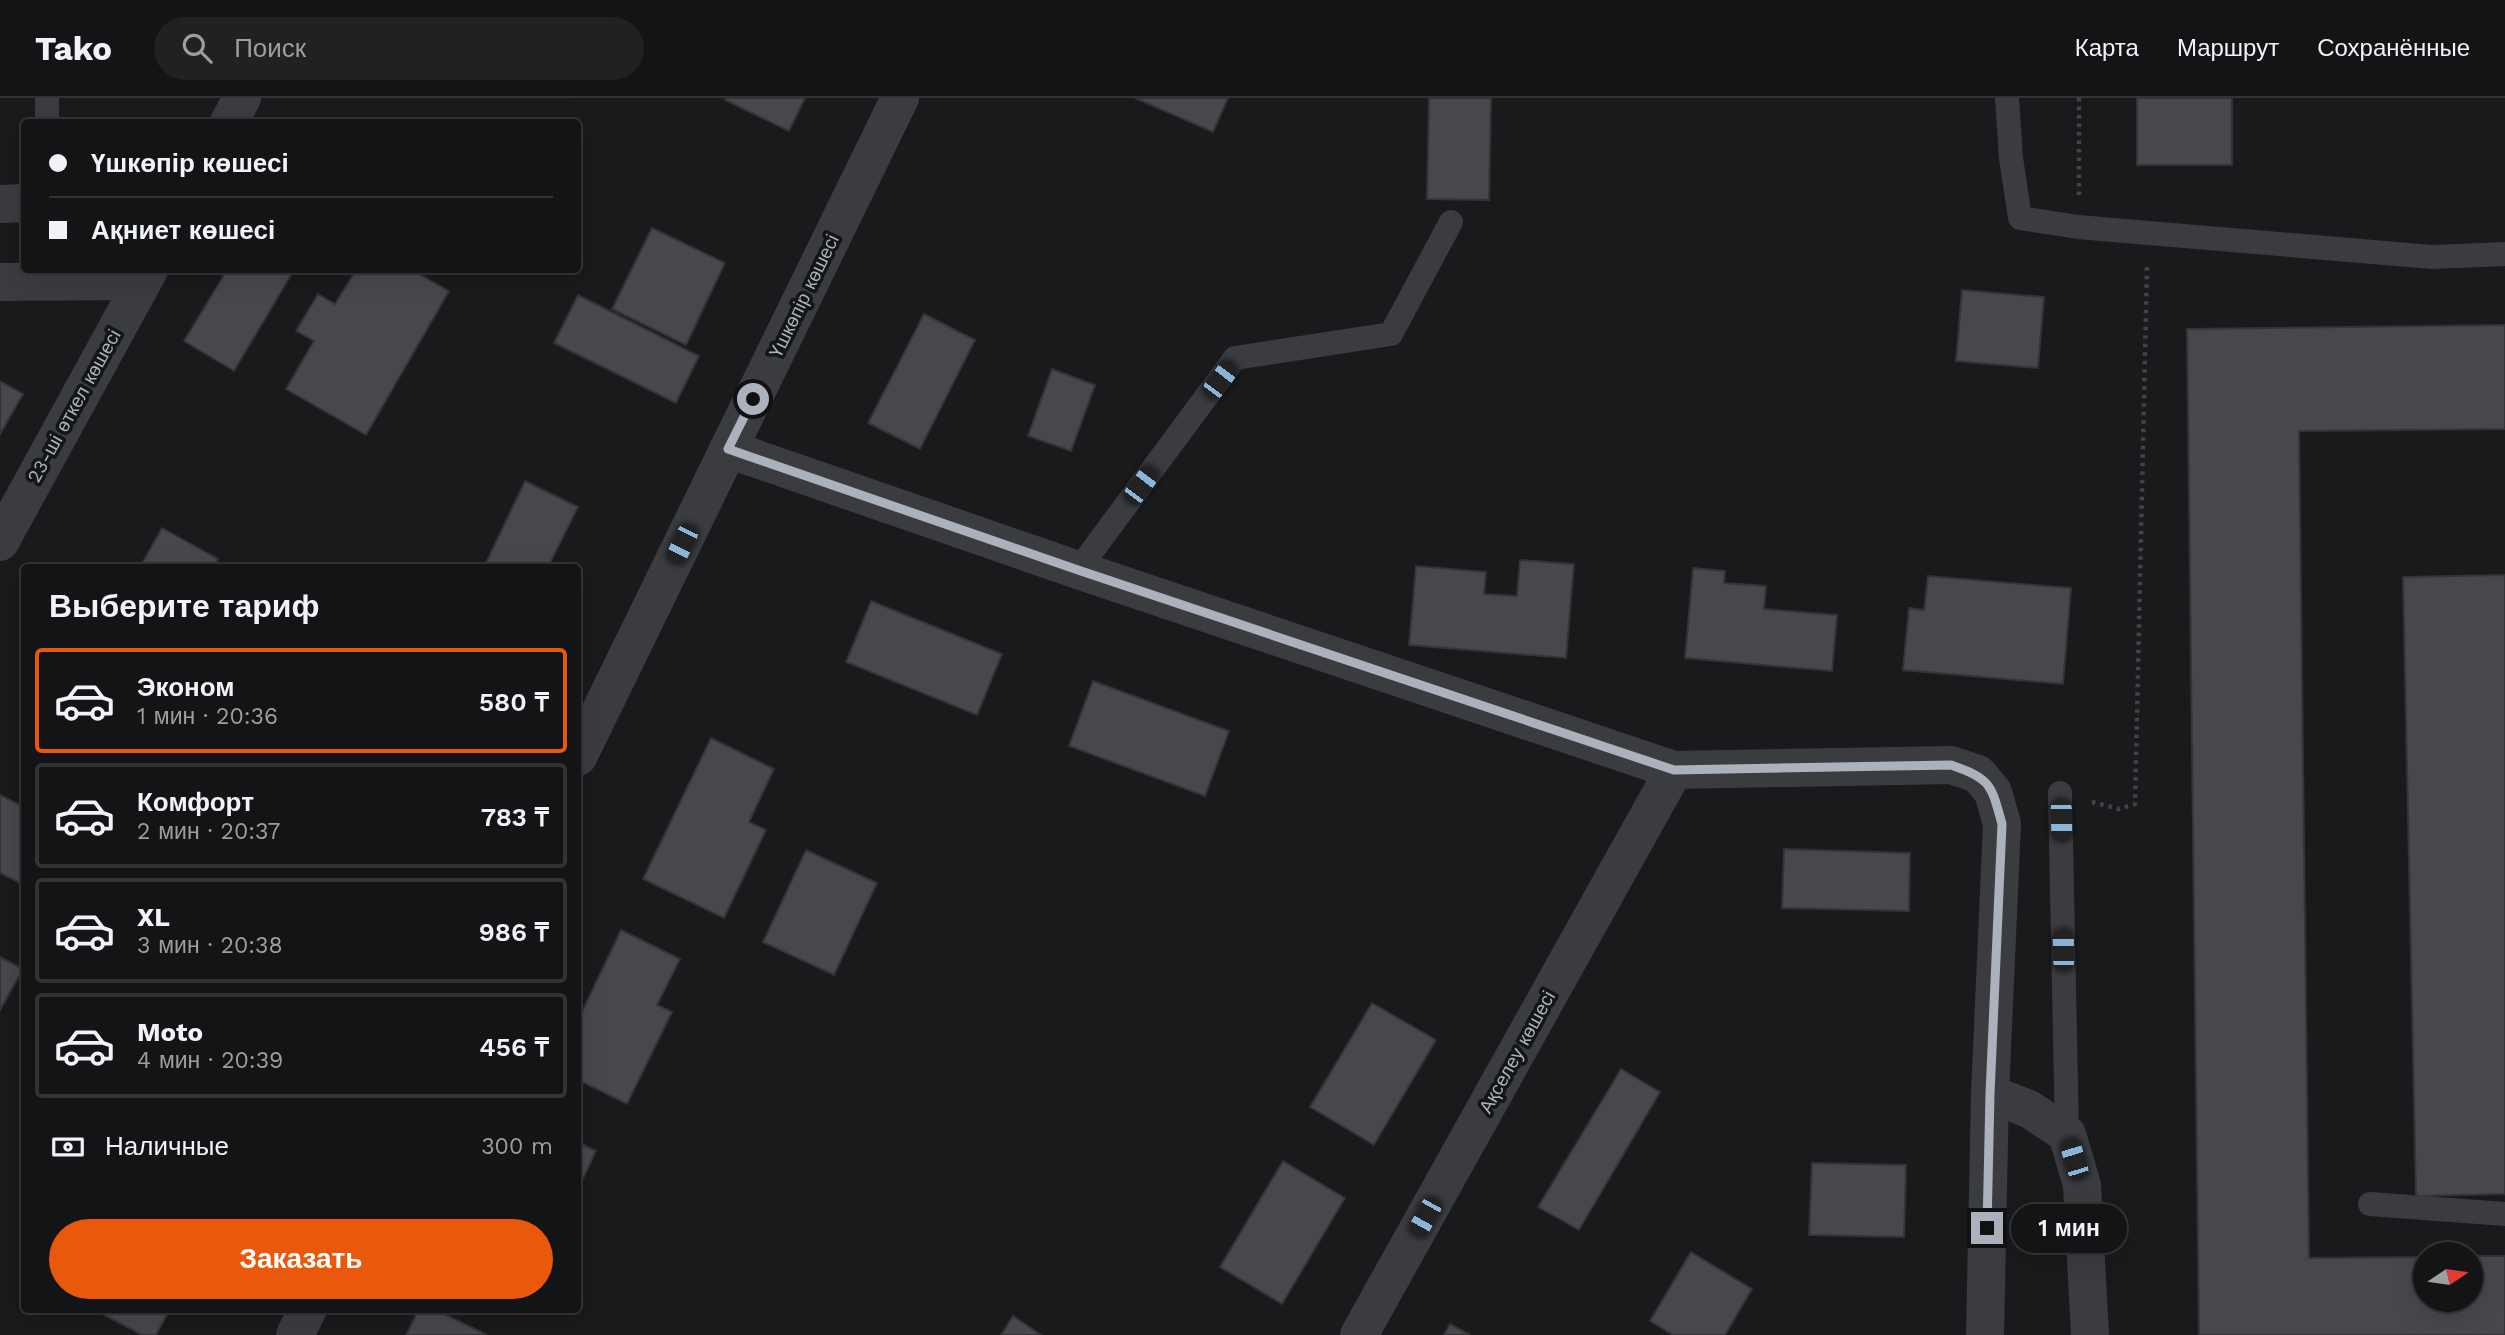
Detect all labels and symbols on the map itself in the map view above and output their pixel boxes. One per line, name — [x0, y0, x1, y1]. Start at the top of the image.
street label: Үшкөпір көшесі — [764, 230, 844, 362]
street label: 23-ші өткел көшесі — [22, 325, 126, 487]
car — [1199, 357, 1242, 403]
route start — [737, 383, 769, 415]
car — [1120, 462, 1163, 508]
car — [664, 521, 701, 567]
car — [2051, 799, 2072, 841]
car — [2053, 929, 2074, 971]
street label: Ақселеу көшесі — [1474, 987, 1560, 1117]
car — [2058, 1136, 2091, 1182]
car — [1406, 1194, 1445, 1240]
callout: 1 мин — [2011, 1204, 2127, 1252]
route end — [1971, 1212, 2003, 1244]
north arrow — [2413, 1242, 2483, 1312]

